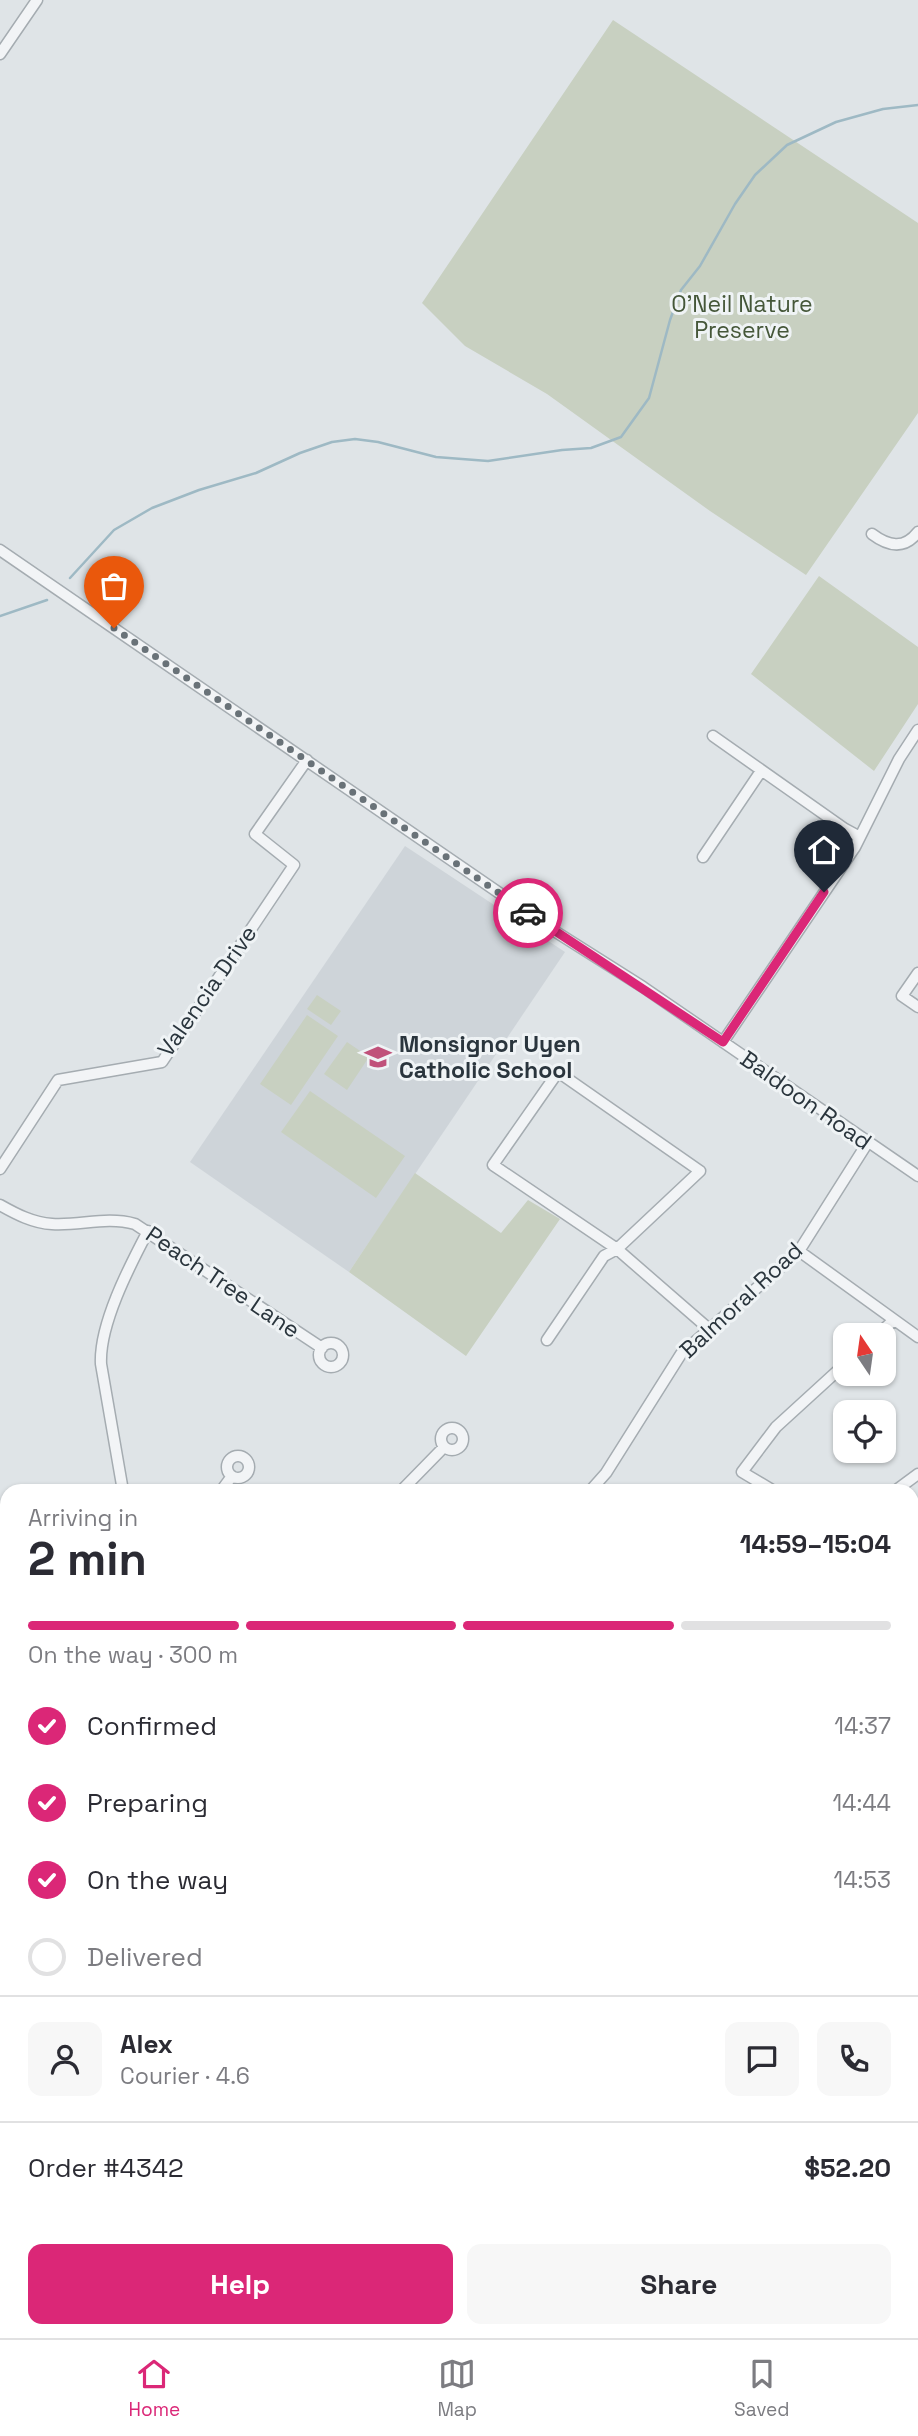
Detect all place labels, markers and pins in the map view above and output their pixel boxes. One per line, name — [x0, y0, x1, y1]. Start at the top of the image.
pin — [84, 556, 144, 628]
pin — [794, 820, 854, 892]
place label: Monsignor Uyen Catholic School — [399, 1029, 581, 1085]
school or university icon: Monsignor Uyen Catholic School — [363, 1042, 393, 1072]

